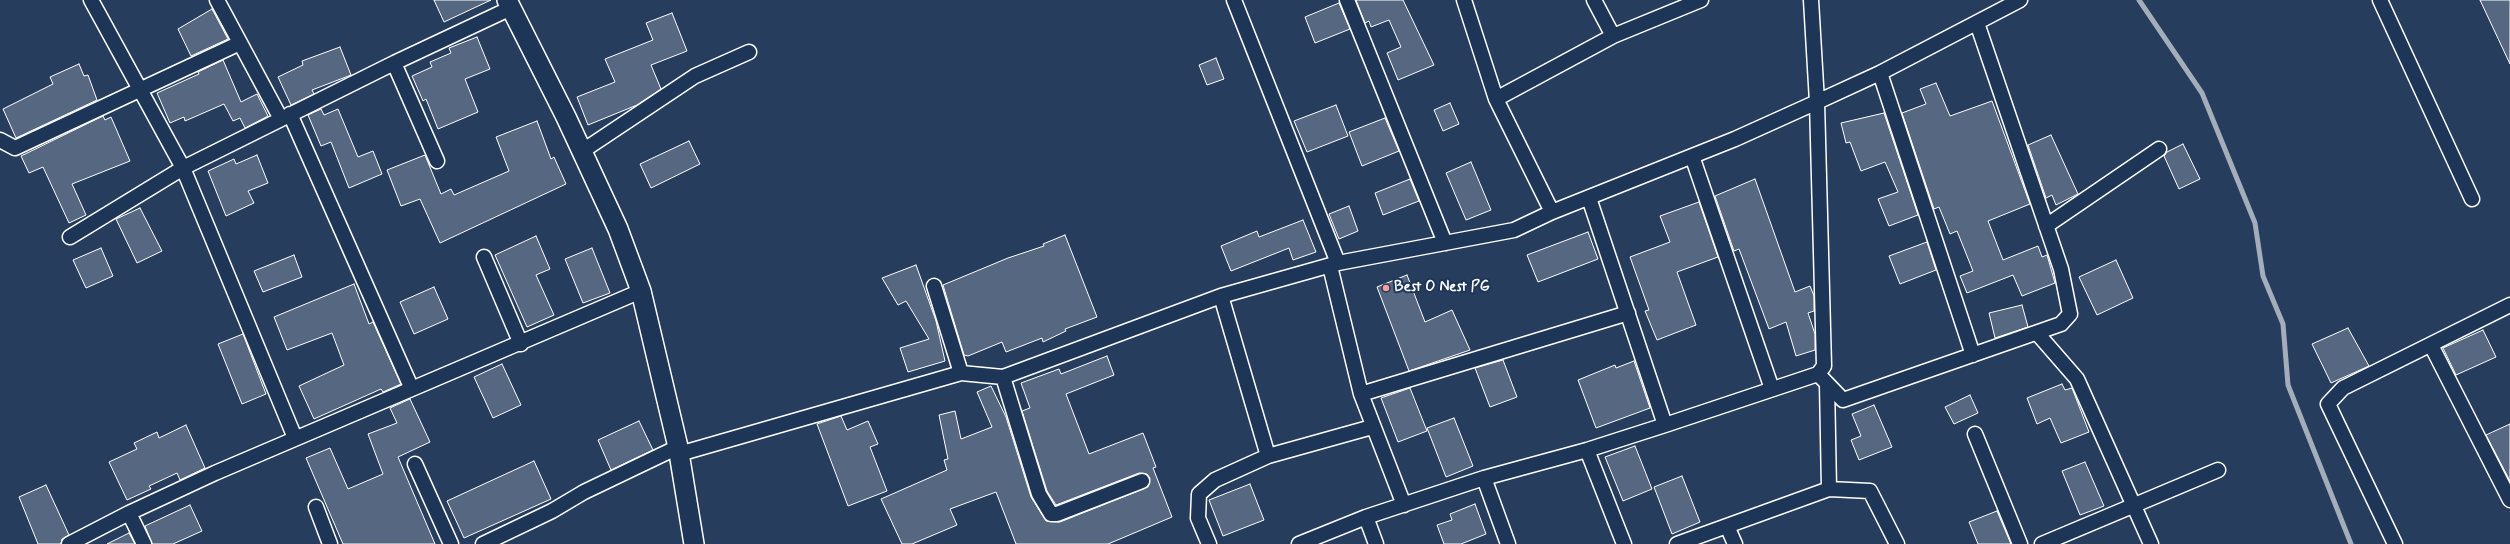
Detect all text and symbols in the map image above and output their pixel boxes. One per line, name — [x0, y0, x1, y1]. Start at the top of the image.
place label: Best O Nest PG — [1394, 279, 1490, 297]
marker: Best O Nest PG — [1381, 283, 1391, 293]

